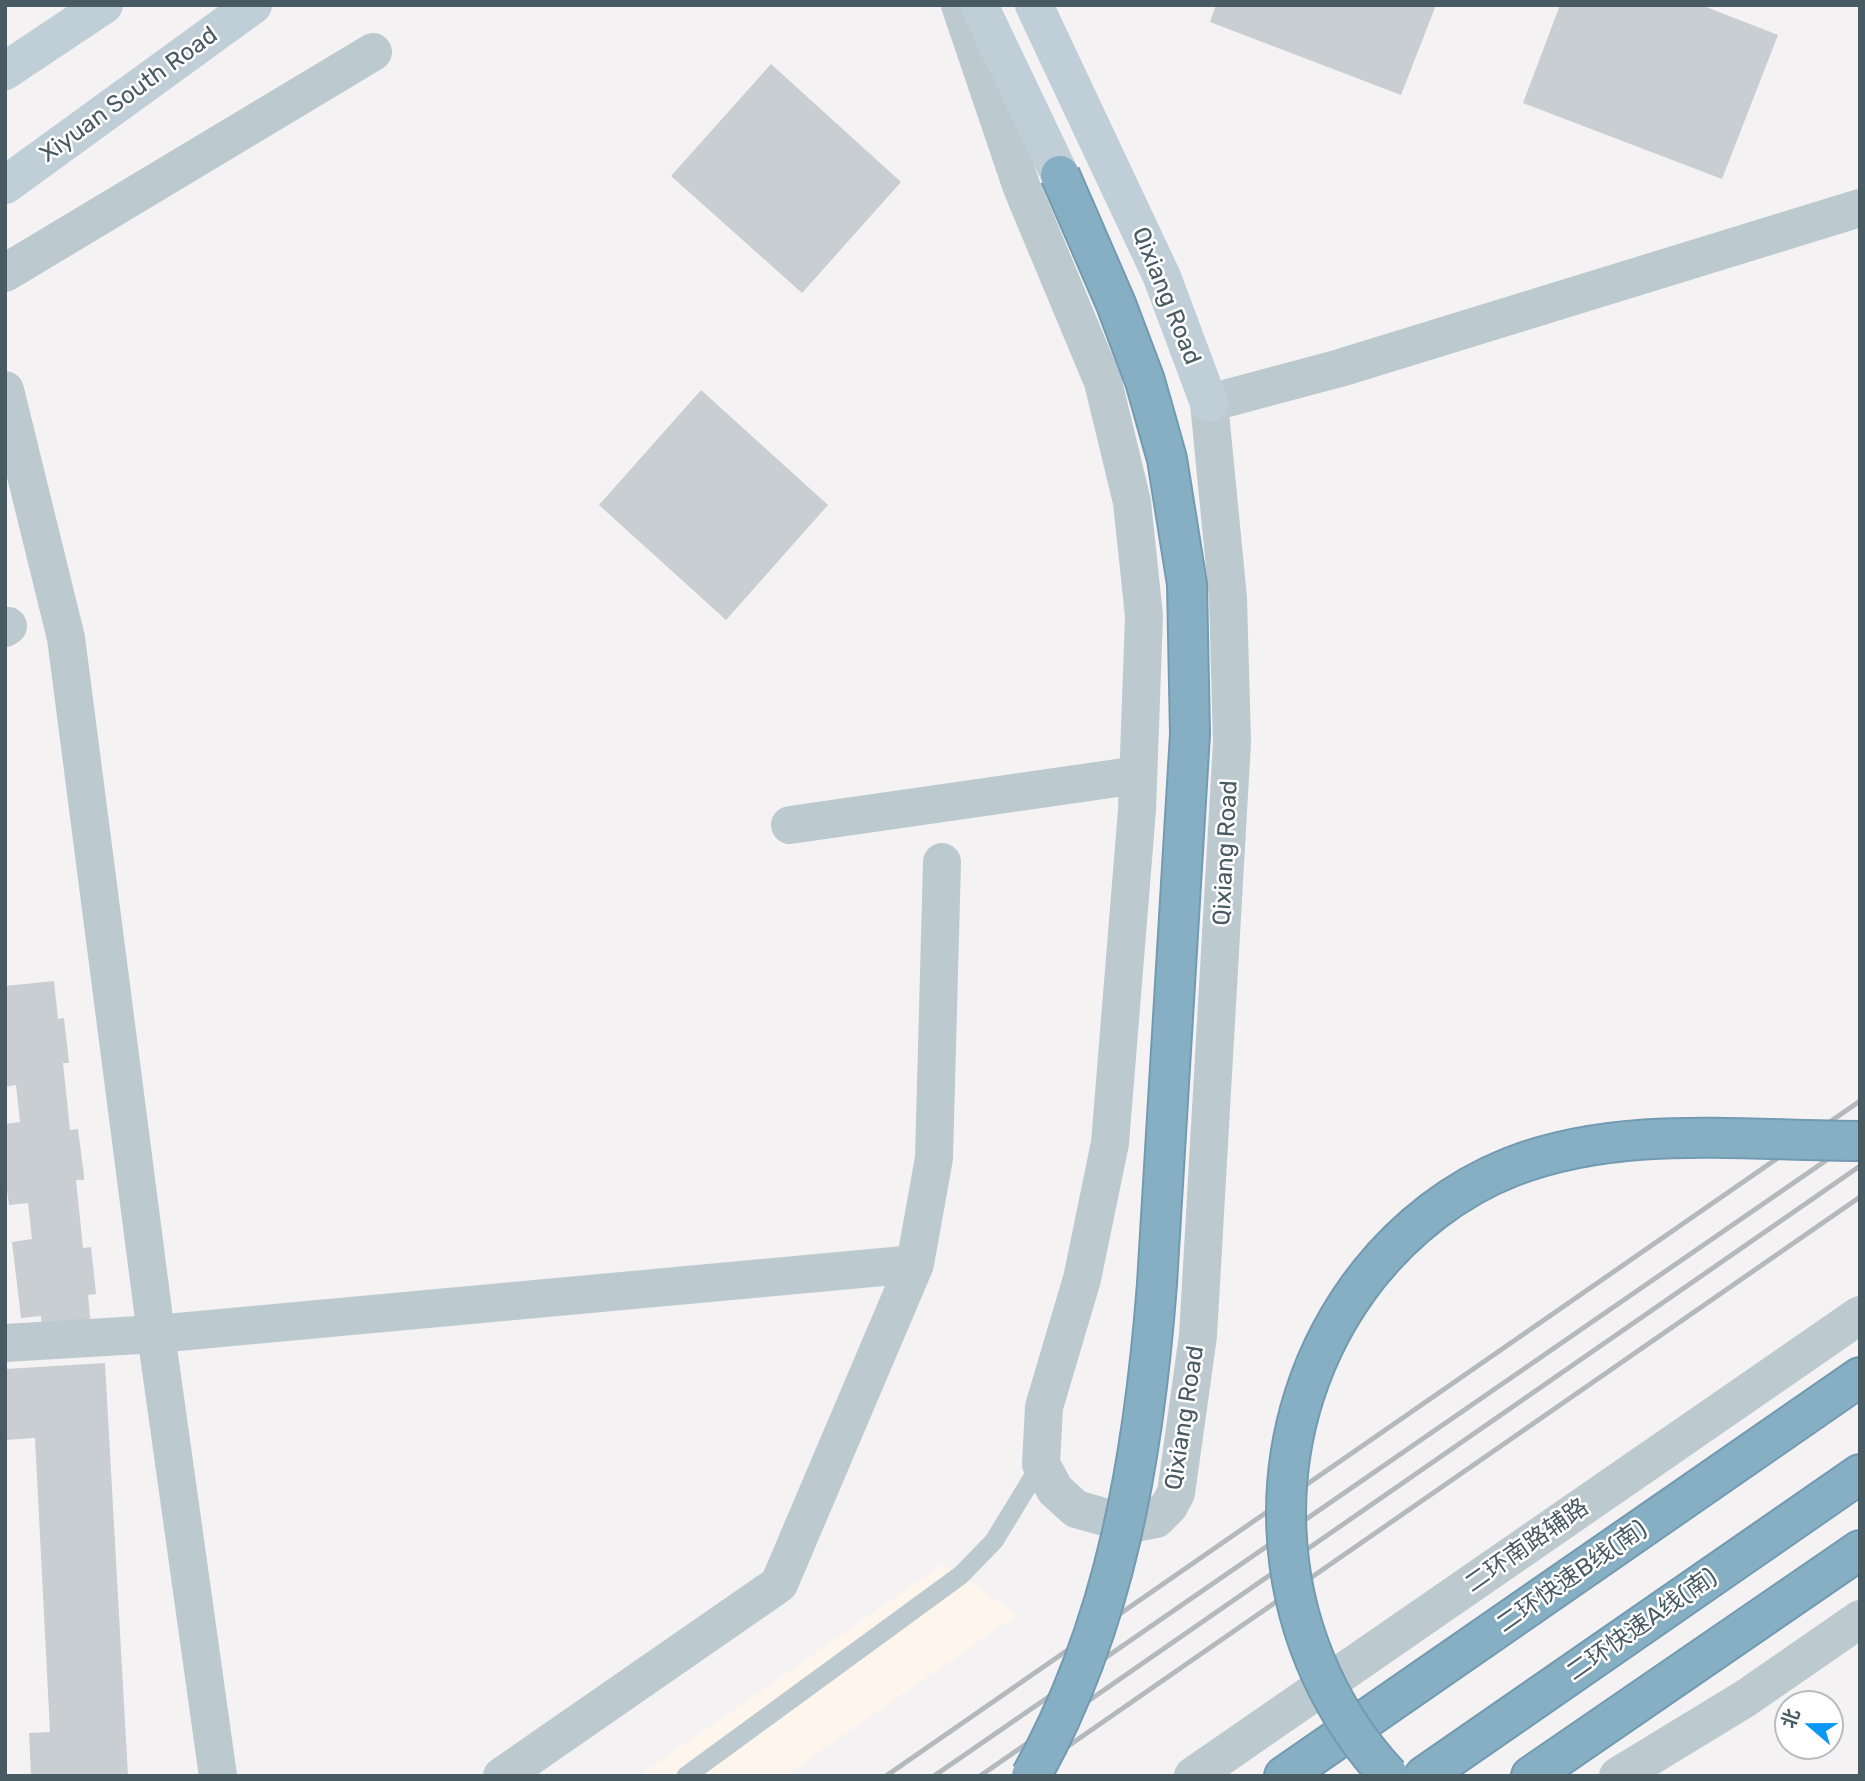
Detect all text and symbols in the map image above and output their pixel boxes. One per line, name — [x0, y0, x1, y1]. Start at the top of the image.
street label: Xiyuan South Road — [35, 21, 223, 169]
street label: Qixiang Road — [1125, 223, 1207, 369]
street label: Qixiang Road — [1208, 780, 1244, 926]
street label: Qixiang Road — [1159, 1344, 1211, 1492]
street label: 二环南路辅路 — [1460, 1493, 1594, 1599]
street label: 二环快速B线(南) — [1492, 1515, 1652, 1639]
street label: 二环快速A线(南) — [1562, 1563, 1722, 1687]
north arrow — [1774, 1690, 1844, 1760]
text: 北 — [1777, 1705, 1805, 1731]

